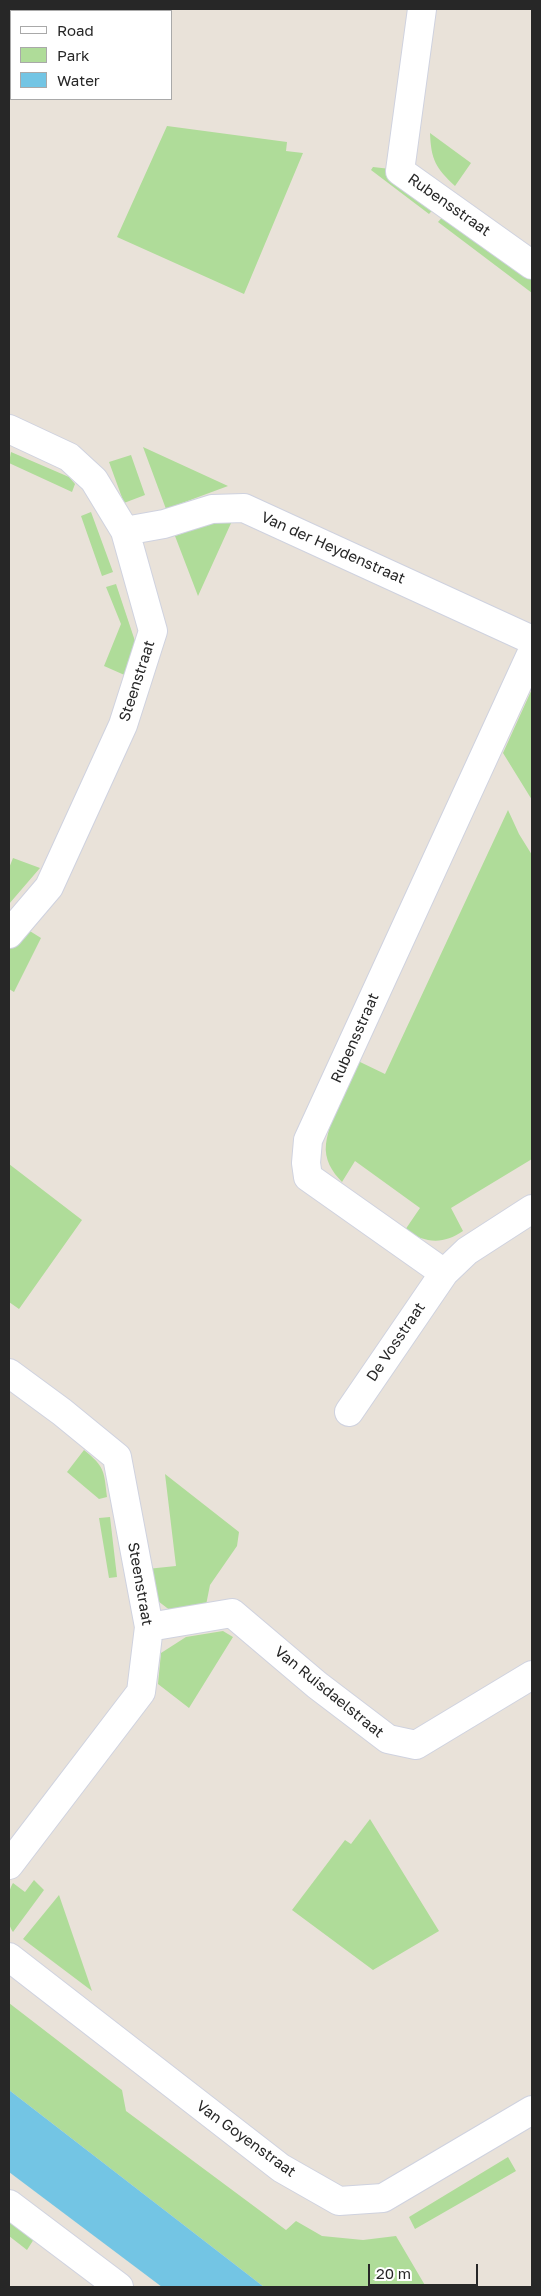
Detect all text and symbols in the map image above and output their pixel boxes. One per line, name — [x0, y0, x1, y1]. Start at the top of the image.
legend — [10, 10, 172, 100]
text: Road — [57, 21, 94, 39]
text: Park — [57, 46, 89, 64]
text: Water — [57, 71, 100, 89]
street label: Rubensstraat — [404, 170, 494, 240]
street label: Van der Heydenstraat — [258, 508, 408, 588]
street label: Steenstraat — [115, 638, 159, 724]
street label: Rubensstraat — [327, 990, 383, 1086]
street label: De Vosstraat — [363, 1299, 429, 1385]
street label: Steenstraat — [124, 1541, 156, 1627]
street label: Van Ruisdaelstraat — [271, 1642, 387, 1742]
street label: Van Goyenstraat — [193, 2097, 299, 2181]
scale bar — [371, 2254, 481, 2286]
text: 20 m — [376, 2264, 411, 2282]

